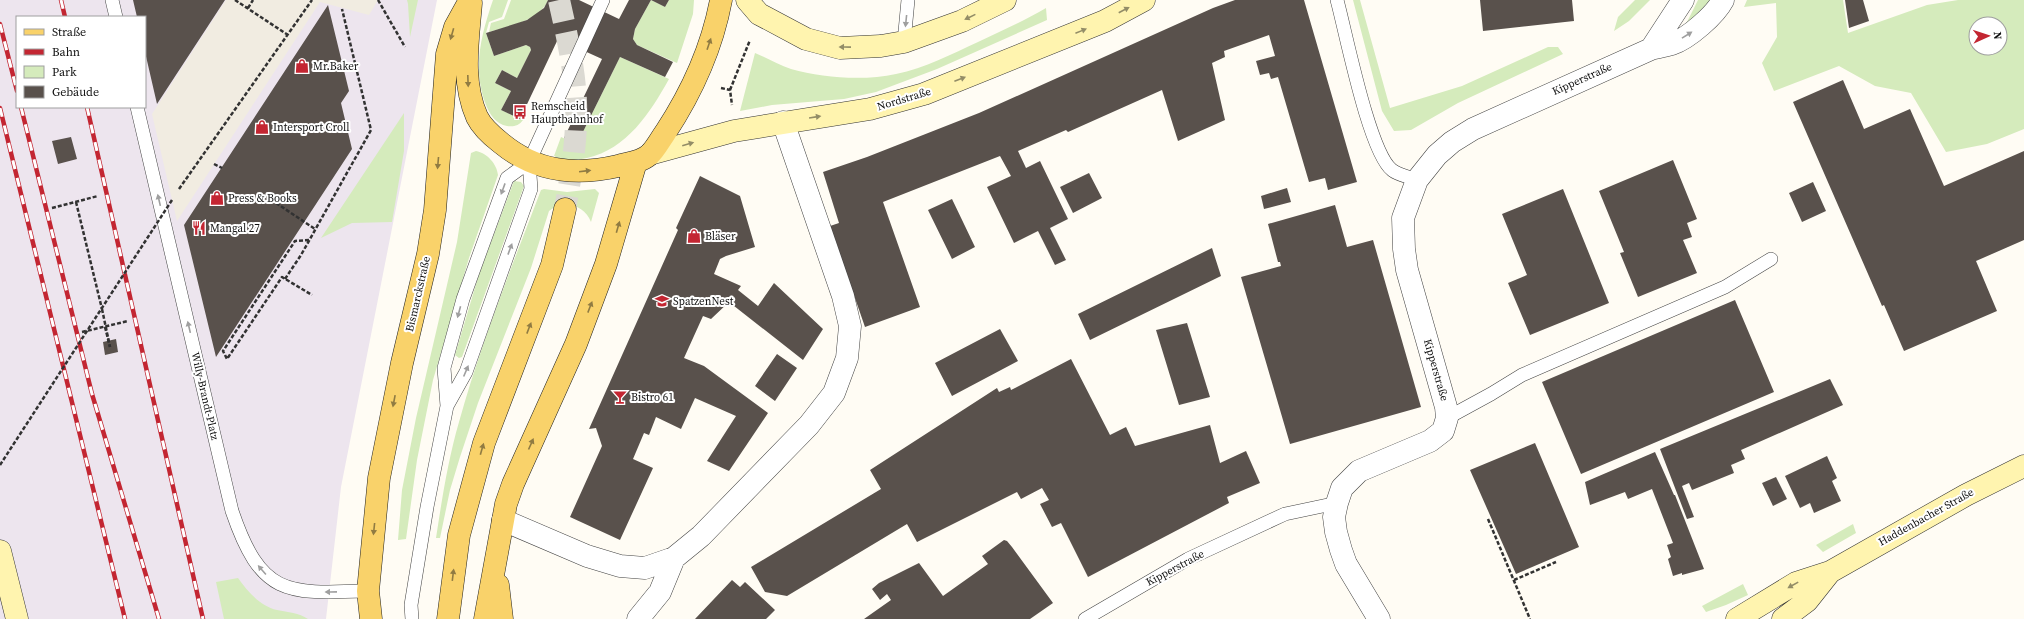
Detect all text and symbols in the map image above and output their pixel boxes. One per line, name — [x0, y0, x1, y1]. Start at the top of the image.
one-way arrow — [1119, 7, 1130, 14]
one-way arrow — [965, 14, 976, 20]
one-way arrow — [903, 15, 909, 27]
legend — [16, 16, 146, 108]
north arrow — [1968, 16, 2008, 56]
text: Straße — [52, 24, 86, 40]
one-way arrow — [1075, 27, 1087, 34]
one-way arrow — [449, 28, 455, 41]
one-way arrow — [1682, 31, 1692, 39]
text: N — [1990, 31, 2005, 40]
one-way arrow — [707, 38, 713, 50]
text: Bahn — [52, 44, 80, 60]
one-way arrow — [839, 44, 851, 51]
shop icon: Mr.Baker — [294, 58, 310, 74]
place label: Mr.Baker — [313, 59, 359, 74]
street label: Kipperstraße — [1550, 59, 1615, 99]
text: Park — [52, 64, 77, 80]
one-way arrow — [464, 75, 471, 87]
one-way arrow — [955, 76, 967, 82]
text: Gebäude — [52, 84, 99, 100]
street label: Nordstraße — [875, 84, 933, 114]
place label: Remscheid Hauptbahnhof — [531, 99, 604, 127]
bus stop icon: Remscheid Hauptbahnhof — [512, 104, 528, 120]
one-way arrow — [809, 114, 821, 120]
shop icon: Intersport Croll — [254, 119, 270, 135]
place label: Intersport Croll — [273, 120, 350, 135]
one-way arrow — [682, 140, 694, 146]
one-way arrow — [435, 157, 442, 169]
one-way arrow — [579, 168, 591, 174]
one-way arrow — [499, 183, 505, 195]
shop icon: Press & Books — [209, 190, 225, 206]
place label: Press & Books — [228, 191, 297, 206]
one-way arrow — [155, 194, 161, 207]
restaurant icon: Mangal 27 — [191, 220, 207, 236]
one-way arrow — [615, 220, 621, 232]
place label: Mangal 27 — [210, 221, 260, 236]
shop icon: Bläser — [686, 228, 702, 244]
place label: Bläser — [705, 229, 736, 244]
one-way arrow — [507, 242, 513, 254]
street label: Bismarckstraße — [402, 255, 434, 333]
school or university icon: SpatzenNest — [654, 293, 670, 309]
place label: SpatzenNest — [673, 294, 734, 309]
one-way arrow — [587, 301, 593, 313]
one-way arrow — [456, 305, 462, 318]
one-way arrow — [185, 321, 191, 333]
one-way arrow — [527, 321, 533, 333]
street label: Kipperstraße — [1420, 337, 1452, 403]
street label: Willy-Brandt-Platz — [188, 351, 222, 441]
one-way arrow — [463, 365, 469, 377]
bar icon: Bistro 61 — [612, 389, 628, 405]
place label: Bistro 61 — [631, 390, 674, 405]
one-way arrow — [391, 395, 397, 407]
one-way arrow — [528, 438, 534, 450]
one-way arrow — [480, 443, 486, 455]
street label: Haddenbacher Straße — [1876, 484, 1977, 549]
one-way arrow — [371, 523, 377, 535]
street label: Kipperstraße — [1143, 546, 1207, 590]
one-way arrow — [258, 565, 267, 575]
one-way arrow — [450, 569, 456, 581]
one-way arrow — [1787, 581, 1799, 588]
one-way arrow — [324, 589, 337, 595]

